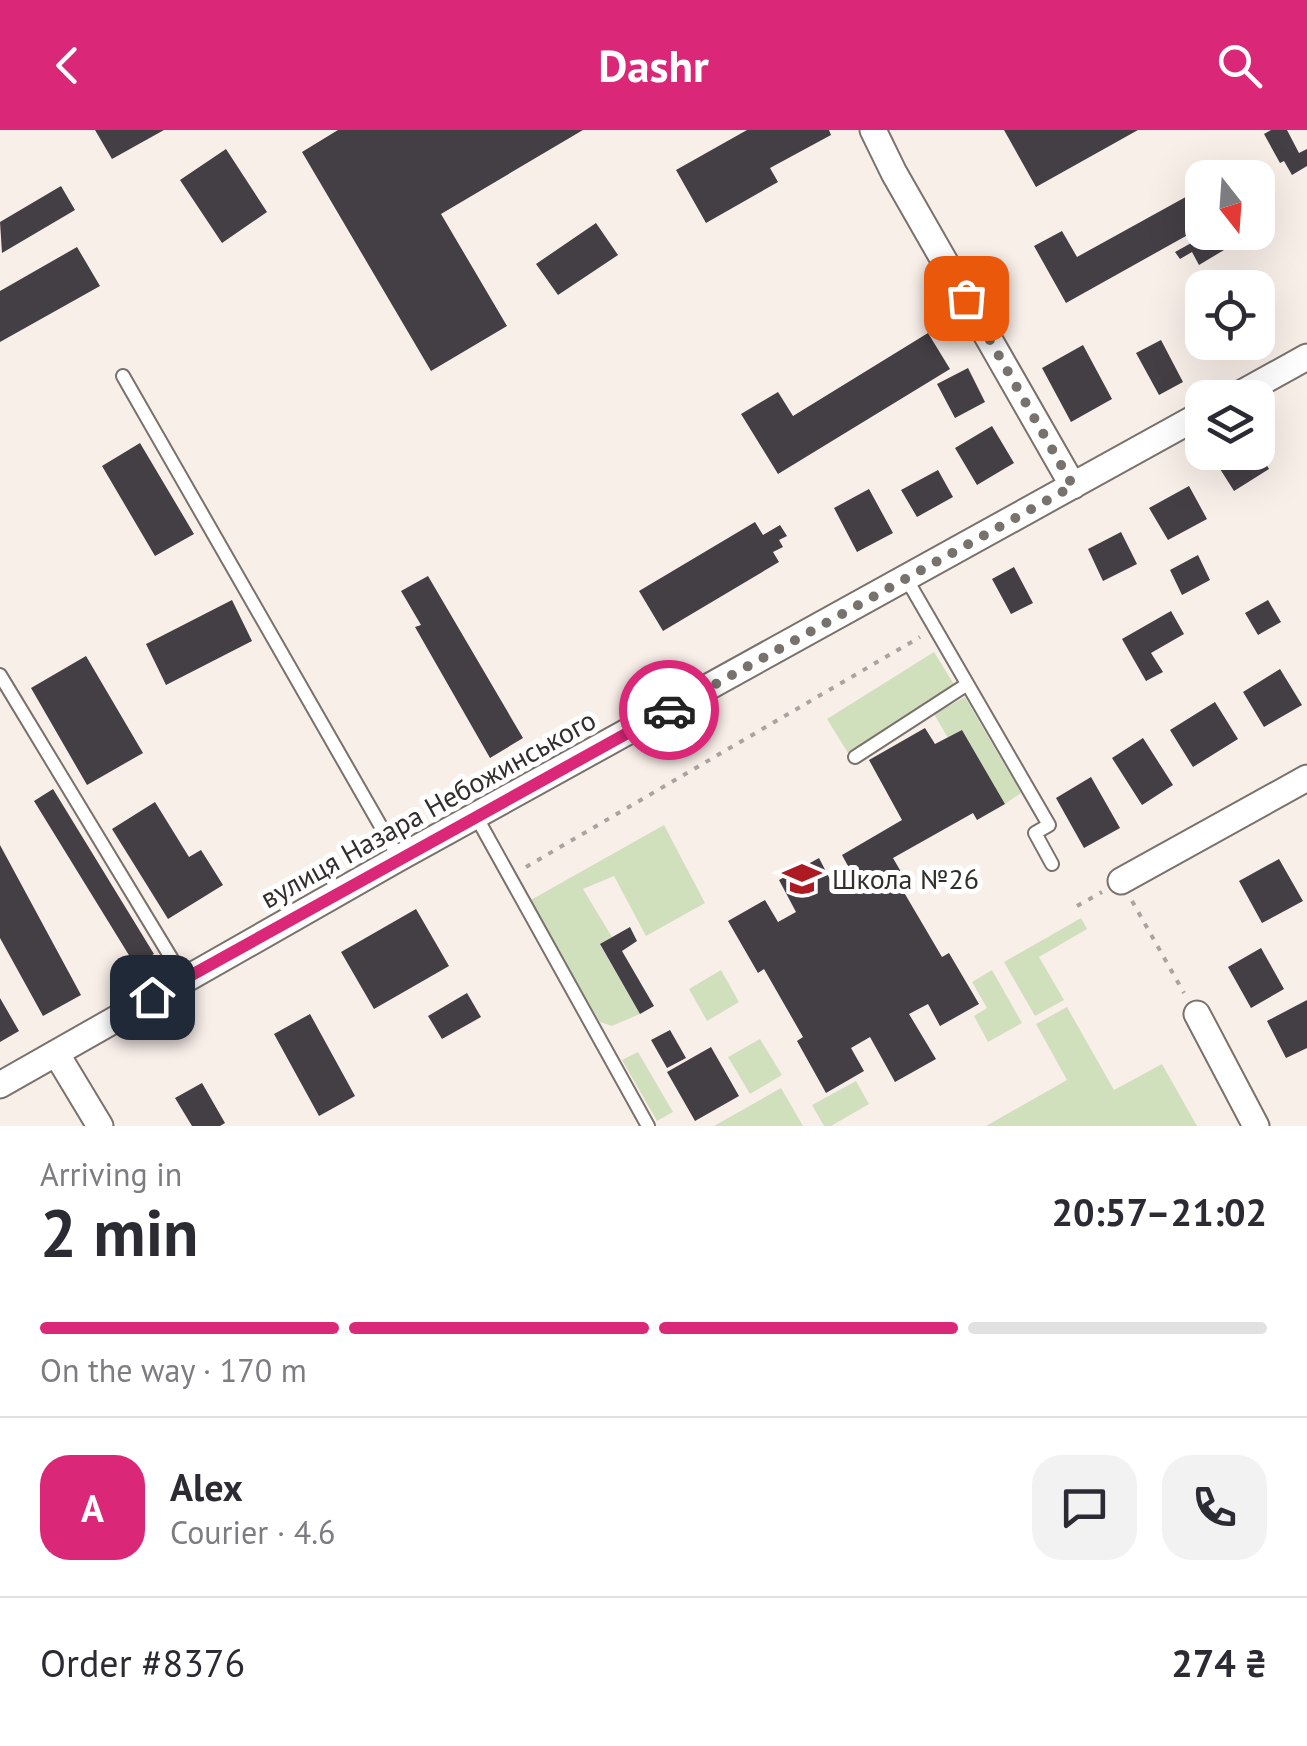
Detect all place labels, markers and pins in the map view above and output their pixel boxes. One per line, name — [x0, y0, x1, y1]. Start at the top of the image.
pin — [924, 256, 1009, 341]
school or university icon: Школа №26 — [781, 858, 823, 900]
place label: Школа №26 — [832, 860, 979, 897]
pin — [110, 955, 195, 1040]

